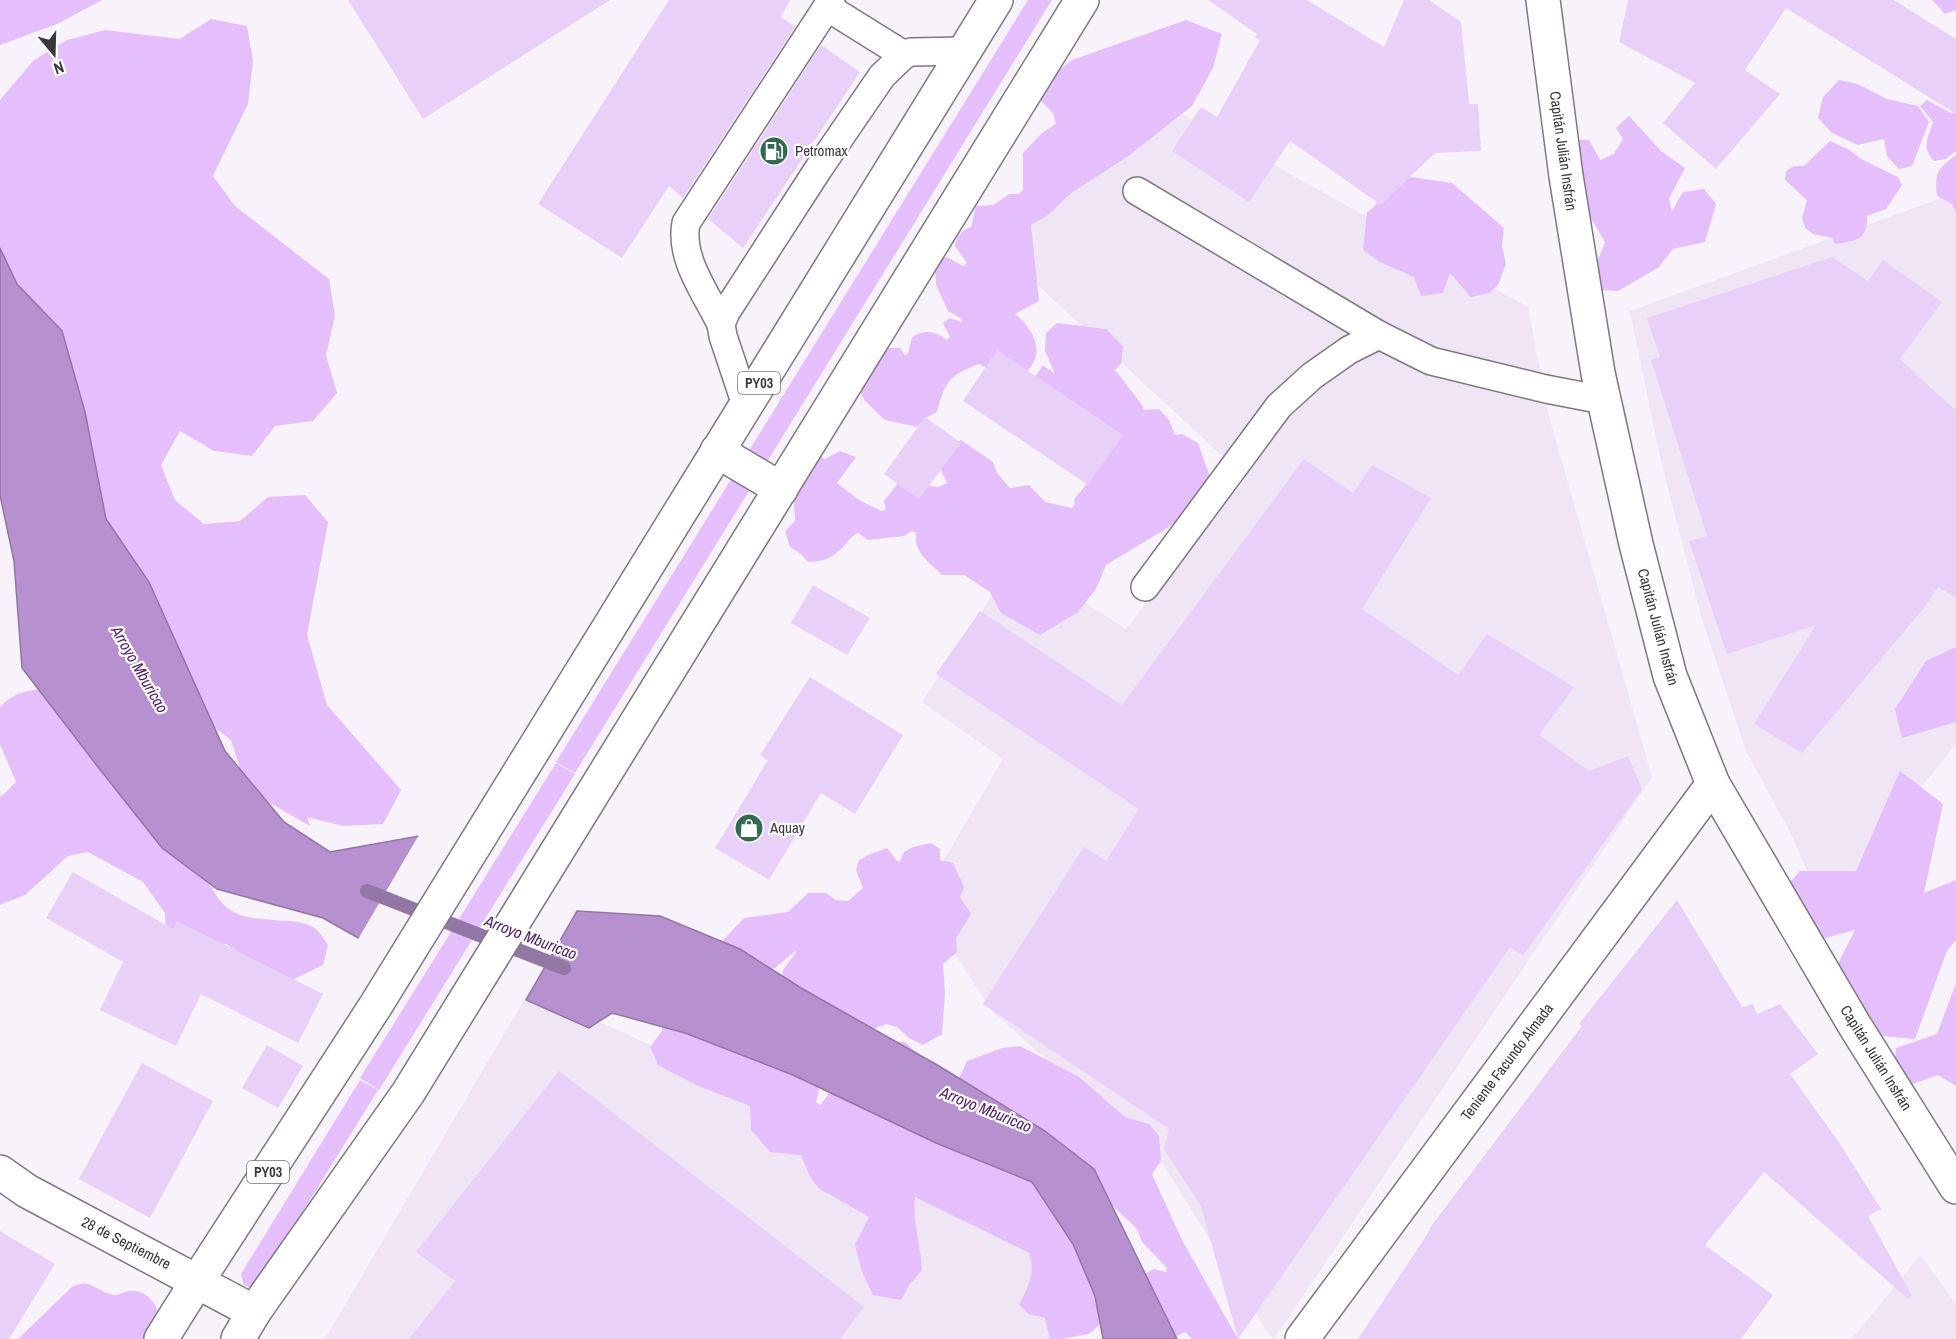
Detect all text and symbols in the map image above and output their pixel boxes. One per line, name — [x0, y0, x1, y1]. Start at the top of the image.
north arrow — [24, 24, 84, 84]
text: N — [51, 56, 67, 80]
street label: Capitán Julián Insfrán — [1545, 90, 1582, 212]
fuel station icon: Petromax — [758, 135, 790, 167]
place label: Petromax — [795, 140, 848, 161]
road number: PY03 — [738, 372, 780, 394]
street label: Capitán Julián Insfrán — [1633, 566, 1684, 688]
water label: Arroyo Mburicao — [106, 621, 174, 716]
shop icon: Aquay — [733, 812, 765, 844]
place label: Aquay — [769, 817, 806, 838]
water label: Arroyo Mburicao — [481, 909, 580, 965]
street label: Teniente Facundo Almada — [1455, 998, 1558, 1125]
street label: Capitán Julián Insfrán — [1836, 1001, 1917, 1114]
water label: Arroyo Mburicao — [936, 1080, 1035, 1137]
road number: PY03 — [247, 1161, 289, 1183]
street label: 28 de Septiembre — [78, 1211, 175, 1274]

